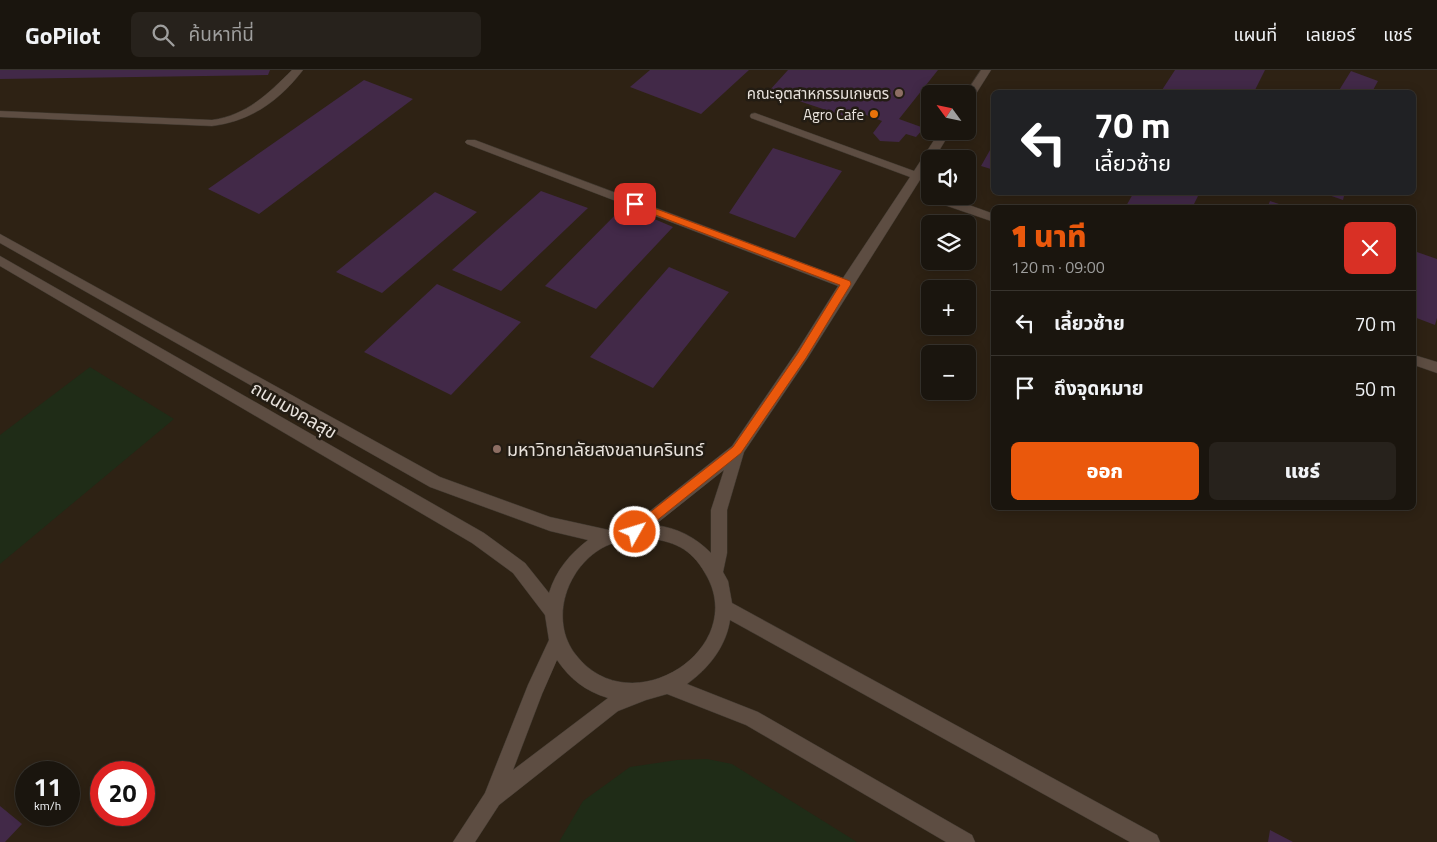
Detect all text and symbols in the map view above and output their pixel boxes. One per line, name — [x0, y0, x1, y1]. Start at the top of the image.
search box — [131, 12, 481, 57]
text: GoPilot — [25, 17, 101, 53]
text: ค้นหาที่นี่ — [189, 19, 254, 48]
icon: search — [149, 21, 177, 49]
text: แผนที่ — [1233, 21, 1277, 48]
text: เลเยอร์ — [1305, 21, 1355, 48]
text: แชร์ — [1383, 21, 1412, 48]
place label: คณะอุตสาหกรรมเกษตร — [747, 82, 889, 105]
north arrow — [921, 85, 976, 140]
map controls — [921, 85, 976, 400]
marker: คณะอุตสาหกรรมเกษตร — [893, 87, 905, 99]
text: 70 m — [1094, 98, 1170, 152]
place label: Agro Cafe — [803, 103, 864, 126]
marker: Agro Cafe — [868, 108, 880, 120]
icon: left — [1011, 110, 1076, 175]
text: เลี้ยวซ้าย — [1094, 146, 1171, 180]
button: sound — [921, 150, 976, 205]
pin — [614, 183, 656, 225]
icon: arrive — [621, 190, 649, 218]
text: 1 นาที — [1011, 213, 1087, 259]
button: layers — [921, 215, 976, 270]
button: close — [1344, 222, 1396, 274]
text: 120 m · 09:00 — [1011, 255, 1105, 279]
button: + — [921, 280, 976, 335]
text: เลี้ยวซ้าย — [1054, 308, 1125, 337]
icon: left — [1011, 309, 1039, 337]
text: 70 m — [1355, 309, 1396, 338]
button: − — [921, 345, 976, 400]
text: ถึงจุดหมาย — [1054, 373, 1144, 402]
icon: arrive — [1011, 374, 1039, 402]
text: 50 m — [1355, 374, 1396, 403]
street label: ถนนมงคลสุข — [246, 375, 342, 445]
place label: มหาวิทยาลัยสงขลานครินทร์ — [507, 436, 705, 463]
button: ออก — [1011, 442, 1199, 500]
button: แชร์ — [1209, 442, 1396, 500]
marker: มหาวิทยาลัยสงขลานครินทร์ — [491, 443, 503, 455]
position arrow — [608, 505, 660, 557]
speed limit sign: 20 — [90, 761, 155, 826]
text: 11 — [33, 768, 62, 806]
text: km/h — [34, 796, 61, 815]

